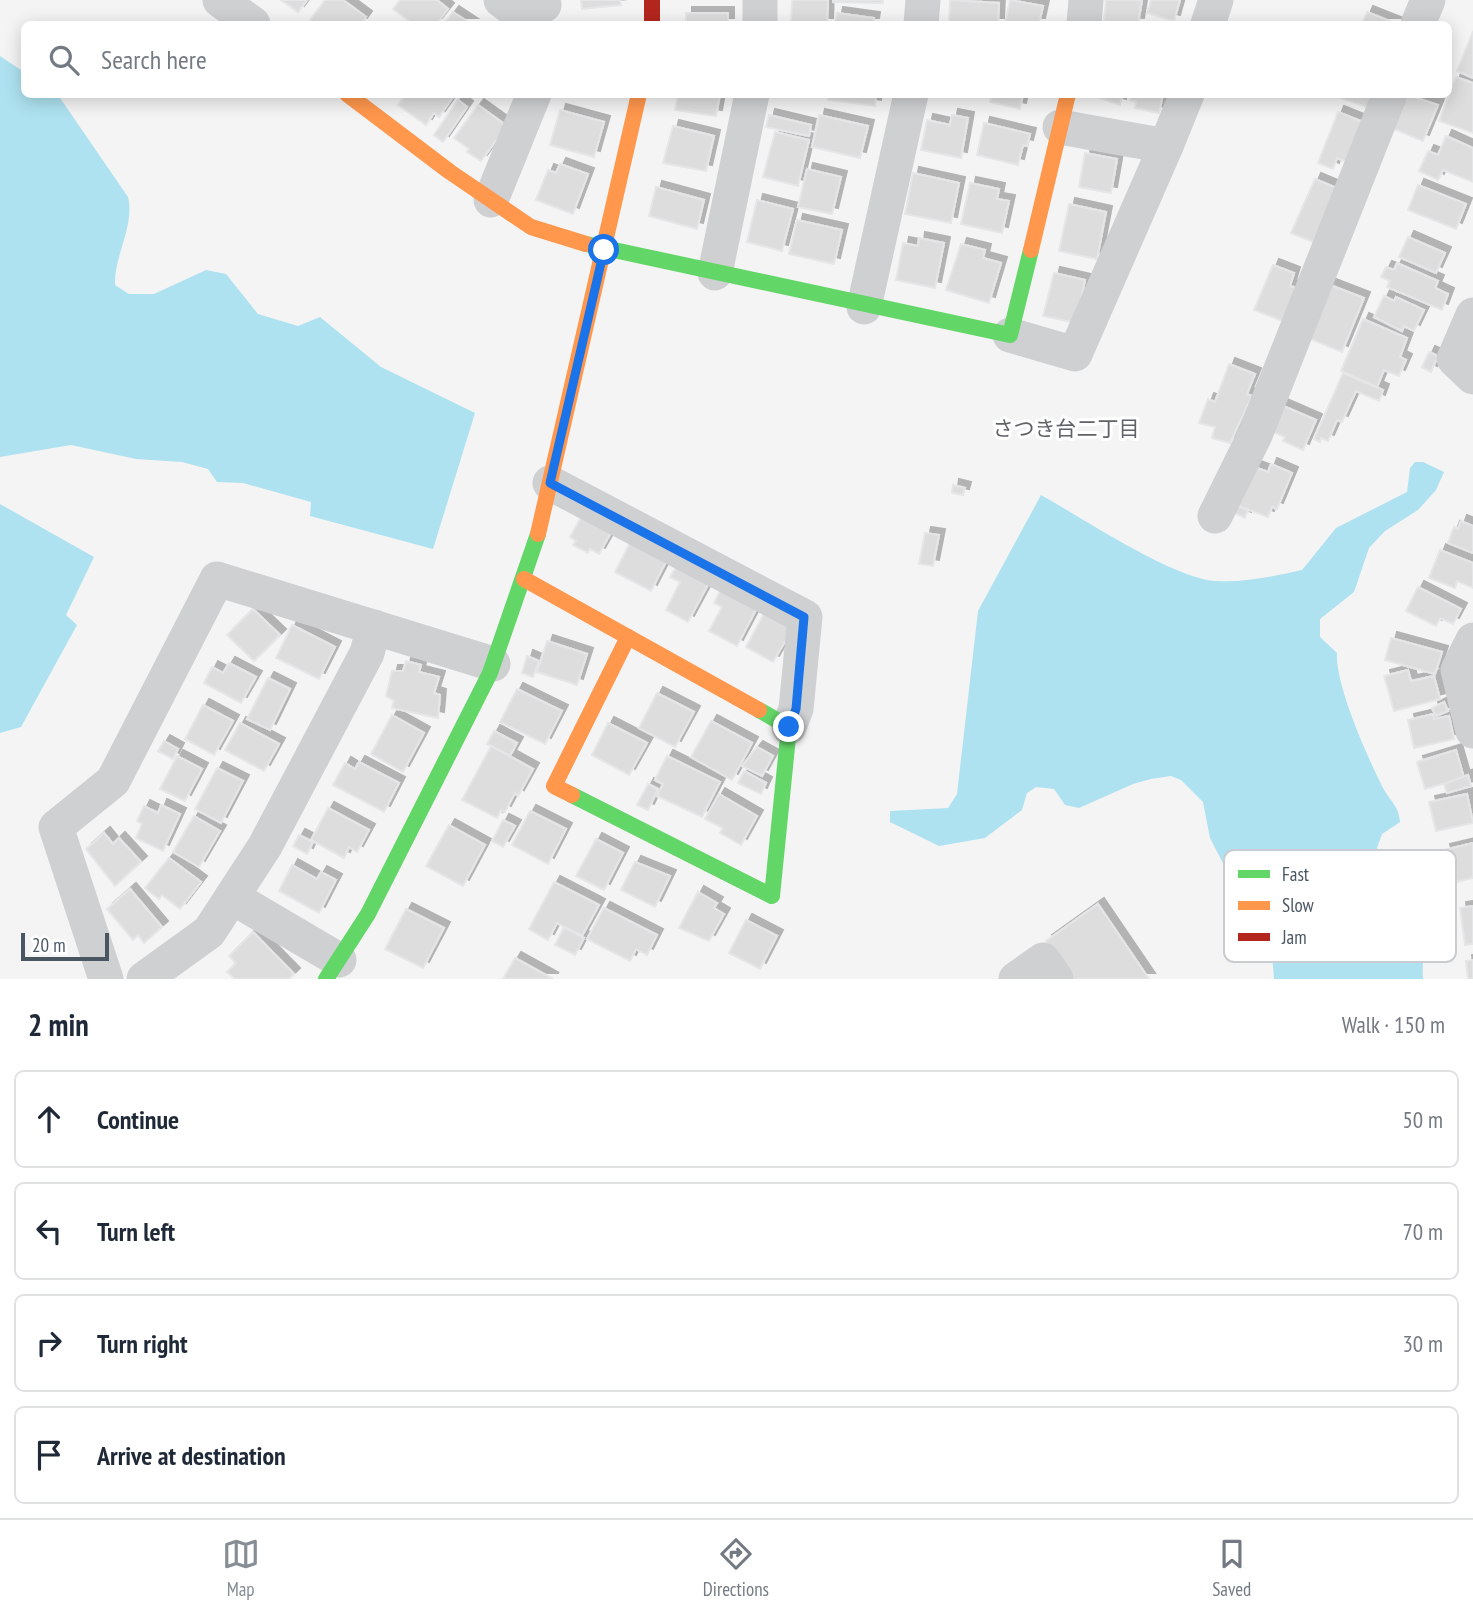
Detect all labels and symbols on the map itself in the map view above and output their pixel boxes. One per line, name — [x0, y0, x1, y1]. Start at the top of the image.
route start — [588, 234, 619, 265]
district label: さつき台二丁目 — [993, 415, 1140, 442]
route end — [773, 711, 804, 742]
legend — [1224, 850, 1456, 962]
text: Fast — [1282, 862, 1310, 886]
text: Slow — [1282, 893, 1315, 917]
text: Jam — [1281, 925, 1307, 949]
scale bar — [21, 930, 108, 962]

